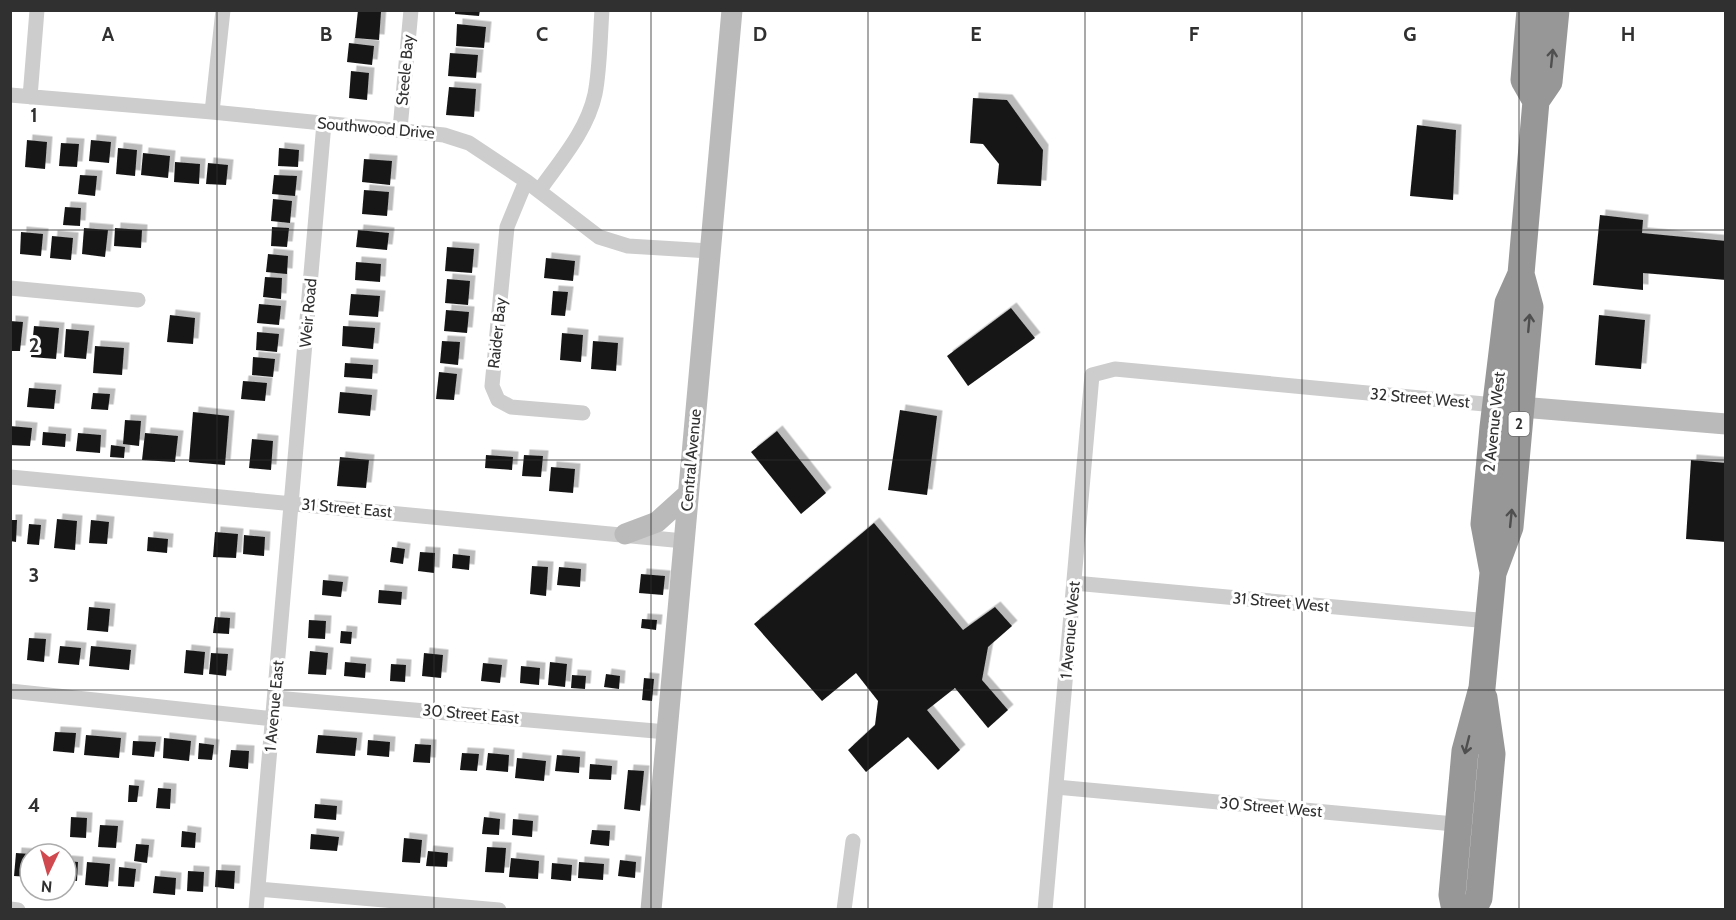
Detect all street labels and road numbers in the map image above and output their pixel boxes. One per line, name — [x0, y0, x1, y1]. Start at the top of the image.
street label: Steele Bay — [392, 34, 418, 106]
street label: Southwood Drive — [316, 113, 436, 143]
street label: Weir Road — [296, 278, 320, 348]
street label: Raider Bay — [484, 297, 510, 369]
street label: 2 Avenue West — [1479, 370, 1509, 473]
street label: 32 Street West — [1369, 384, 1471, 412]
street label: Central Avenue — [677, 408, 705, 512]
road number: 2 — [1508, 412, 1530, 436]
street label: 31 Street East — [301, 495, 394, 521]
street label: 1 Avenue West — [1056, 580, 1084, 680]
street label: 31 Street West — [1232, 588, 1331, 616]
street label: 1 Avenue East — [261, 659, 288, 753]
street label: 30 Street East — [422, 700, 521, 728]
street label: 30 Street West — [1219, 793, 1324, 821]

